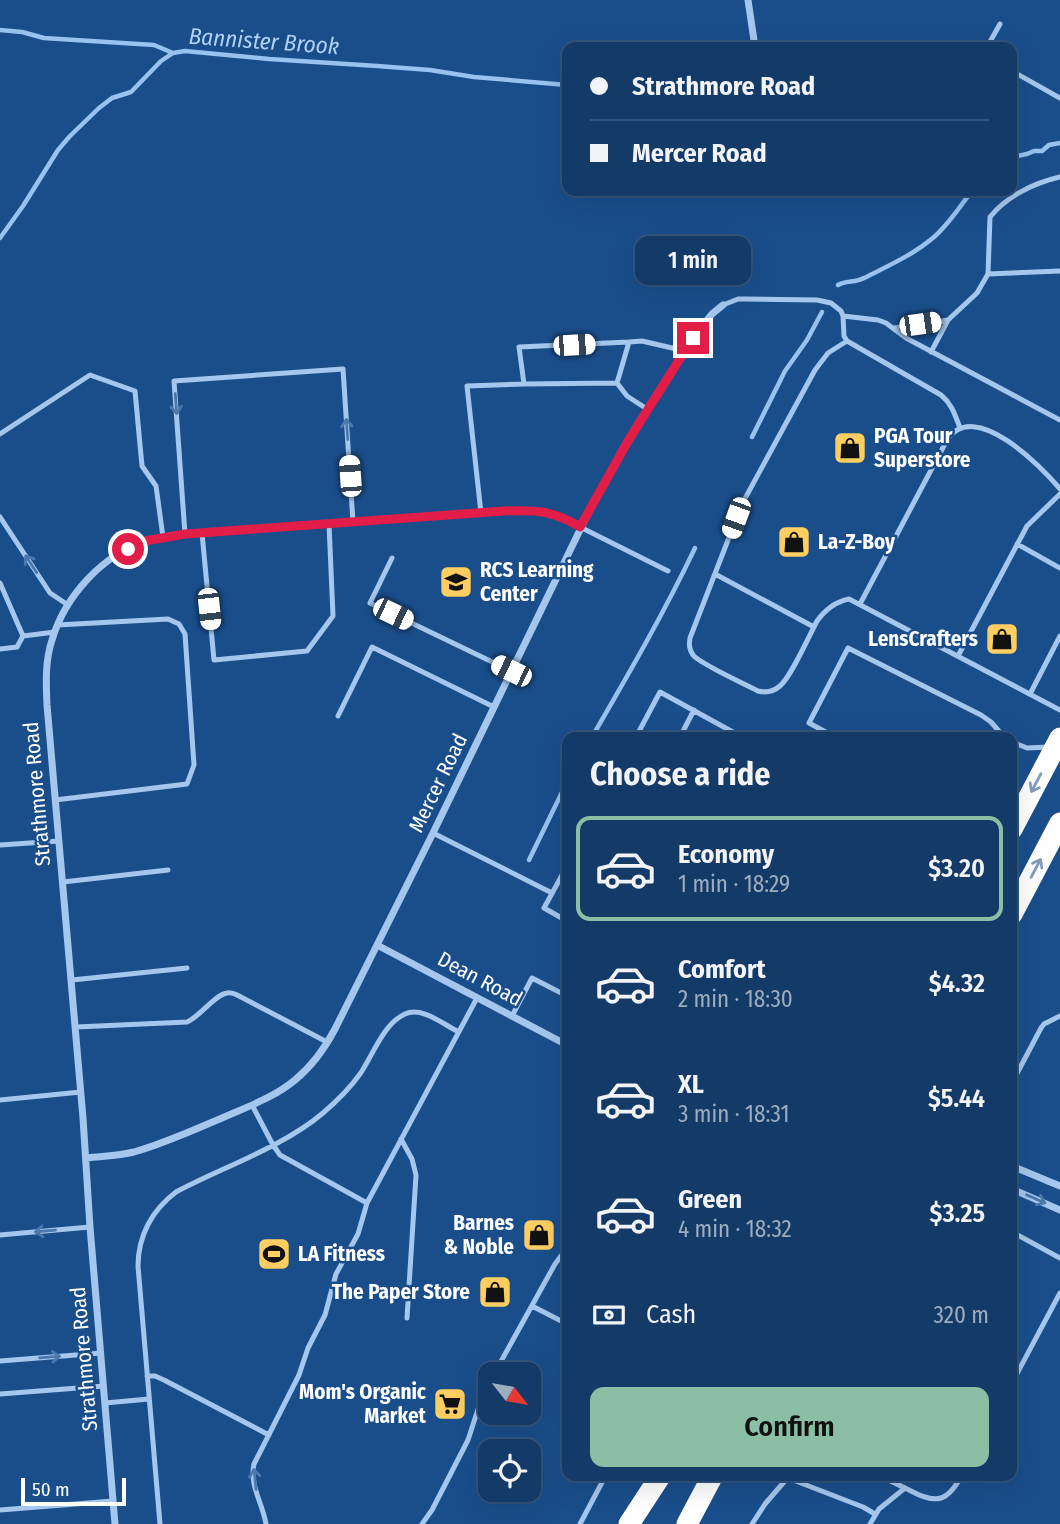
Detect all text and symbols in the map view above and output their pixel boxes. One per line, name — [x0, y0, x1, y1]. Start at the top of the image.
water label: Bannister Brook — [188, 22, 340, 60]
text: Strathmore Road — [632, 71, 815, 102]
text: Mercer Road — [632, 138, 767, 169]
callout: 1 min — [635, 236, 751, 286]
text: 1 min — [668, 246, 718, 274]
car — [898, 311, 943, 337]
route end — [677, 322, 709, 354]
car — [553, 333, 596, 357]
one-way arrow — [170, 392, 183, 414]
one-way arrow — [340, 418, 353, 441]
place label: PGA Tour Superstore — [874, 423, 971, 473]
shop icon: PGA Tour Superstore — [831, 429, 869, 467]
car — [339, 454, 362, 498]
car — [719, 495, 754, 541]
shop icon: La-Z-Boy — [775, 523, 813, 561]
place label: La-Z-Boy — [818, 529, 896, 555]
route start — [112, 533, 144, 565]
one-way arrow — [24, 554, 38, 574]
place label: RCS Learning Center — [480, 557, 594, 607]
school or university icon: RCS Learning Center — [437, 563, 475, 601]
car — [197, 587, 222, 631]
car — [370, 595, 417, 633]
shop icon: LensCrafters — [983, 620, 1021, 658]
place label: LensCrafters — [868, 626, 978, 652]
car — [488, 652, 535, 690]
street label: Strathmore Road — [18, 721, 56, 867]
street label: Mercer Road — [403, 729, 473, 837]
text: Choose a ride — [590, 755, 771, 793]
one-way arrow — [1029, 772, 1042, 793]
icon: car — [594, 837, 657, 900]
text: Economy — [678, 839, 774, 870]
text: $3.20 — [928, 853, 985, 884]
one-way arrow — [1029, 859, 1043, 879]
text: 1 min · 18:29 — [678, 870, 790, 898]
street label: Dean Road — [433, 946, 527, 1012]
icon: car — [594, 952, 657, 1015]
text: Comfort — [678, 954, 766, 985]
text: $4.32 — [929, 968, 985, 999]
text: 2 min · 18:30 — [678, 985, 793, 1013]
icon: car — [594, 1067, 657, 1130]
text: XL — [678, 1069, 704, 1100]
text: $5.44 — [928, 1083, 985, 1114]
text: 3 min · 18:31 — [678, 1100, 789, 1128]
icon: car — [594, 1182, 657, 1245]
text: Green — [678, 1184, 742, 1215]
one-way arrow — [1025, 1193, 1046, 1206]
text: $3.25 — [930, 1198, 985, 1229]
place label: Barnes & Noble — [444, 1210, 514, 1260]
text: 4 min · 18:32 — [678, 1215, 792, 1243]
shop icon: Barnes & Noble — [520, 1216, 558, 1254]
one-way arrow — [34, 1225, 57, 1238]
sports icon: LA Fitness — [255, 1235, 293, 1273]
place label: LA Fitness — [298, 1241, 385, 1267]
shop icon: The Paper Store — [476, 1273, 514, 1311]
place label: The Paper Store — [332, 1279, 470, 1305]
street label: Strathmore Road — [65, 1286, 103, 1432]
icon: cash — [590, 1296, 628, 1334]
text: Cash — [646, 1299, 696, 1330]
text: 320 m — [934, 1301, 989, 1329]
one-way arrow — [39, 1350, 61, 1363]
north arrow — [478, 1362, 541, 1424]
map controls — [478, 1362, 541, 1502]
place label: Mom's Organic Market — [299, 1379, 427, 1429]
supermarket icon: Mom's Organic Market — [431, 1385, 469, 1423]
button: Confirm — [590, 1387, 989, 1467]
button: locate — [478, 1439, 541, 1502]
one-way arrow — [248, 1468, 261, 1491]
scale bar — [21, 1475, 126, 1507]
text: 50 m — [32, 1478, 70, 1501]

